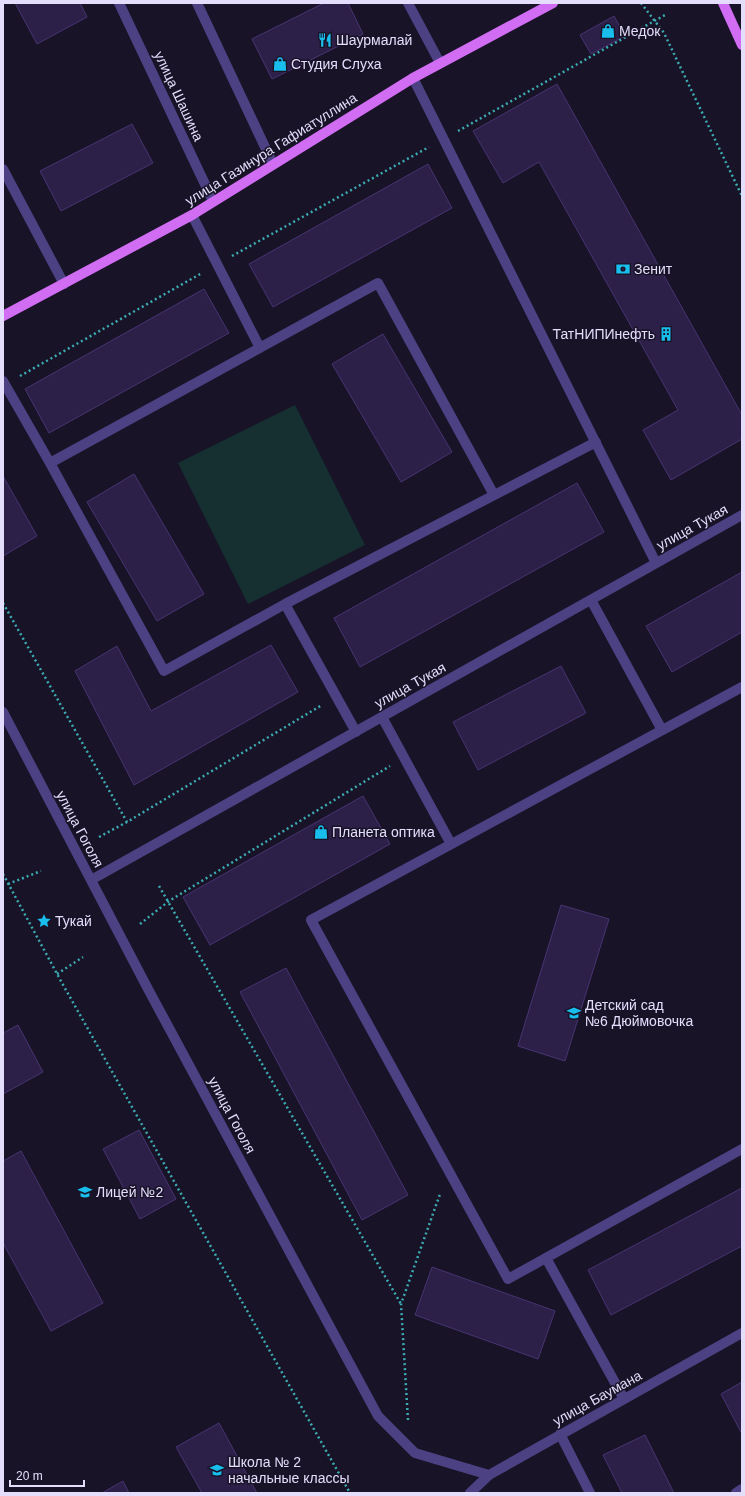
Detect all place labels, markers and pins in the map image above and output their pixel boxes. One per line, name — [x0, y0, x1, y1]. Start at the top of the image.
shop icon: Медок — [600, 23, 616, 39]
place label: Медок — [619, 23, 661, 39]
restaurant icon: Шаурмалай — [317, 32, 333, 48]
place label: Шаурмалай — [336, 32, 412, 48]
shop icon: Студия Слуха — [272, 56, 288, 72]
place label: Студия Слуха — [291, 56, 382, 72]
bank icon: Зенит — [615, 261, 631, 277]
place label: Зенит — [634, 261, 673, 277]
place label: ТатНИПИнефть — [552, 326, 655, 342]
building icon: ТатНИПИнефть — [658, 326, 674, 342]
shop icon: Планета оптика — [313, 824, 329, 840]
place label: Планета оптика — [332, 824, 435, 840]
place icon: Тукай — [36, 913, 52, 929]
place label: Тукай — [55, 913, 92, 929]
place label: Детский сад №6 Дюймовочка — [585, 997, 693, 1029]
school or university icon: Детский сад №6 Дюймовочка — [566, 1005, 582, 1021]
school or university icon: Лицей №2 — [77, 1184, 93, 1200]
place label: Лицей №2 — [96, 1184, 163, 1200]
place label: Школа № 2 начальные классы — [228, 1454, 350, 1486]
school or university icon: Школа № 2 начальные классы — [209, 1462, 225, 1478]

